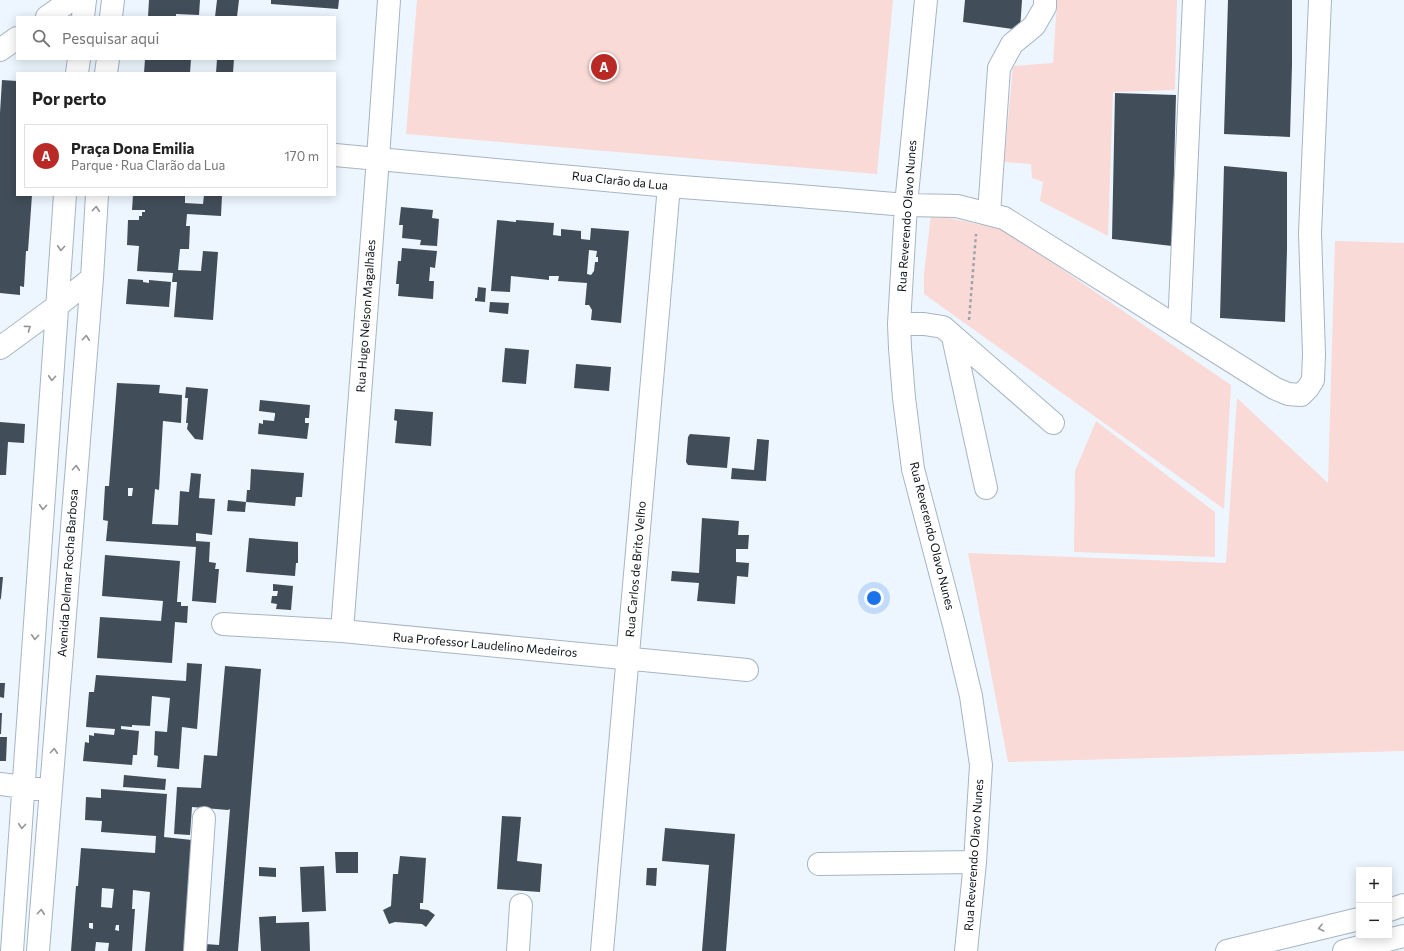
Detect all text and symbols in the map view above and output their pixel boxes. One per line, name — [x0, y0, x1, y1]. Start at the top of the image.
search box — [16, 16, 336, 60]
icon: search — [30, 27, 52, 49]
text: Pesquisar aqui — [62, 29, 159, 47]
pin: A — [591, 52, 617, 82]
text: Por perto — [32, 88, 107, 109]
text: Praça Dona Emilia — [71, 139, 195, 157]
street label: Rua Reverendo Olavo Nunes — [894, 139, 918, 292]
text: A — [41, 148, 51, 164]
text: 170 m — [284, 148, 319, 164]
text: Parque · Rua Clarão da Lua — [71, 157, 225, 173]
street label: Rua Clarão da Lua — [571, 168, 669, 192]
one-way arrow — [92, 206, 100, 212]
street label: Rua Hugo Nelson Magalhães — [353, 239, 377, 393]
one-way arrow — [57, 245, 66, 251]
one-way arrow — [24, 325, 31, 332]
one-way arrow — [82, 335, 91, 341]
one-way arrow — [47, 374, 56, 381]
street label: Rua Reverendo Olavo Nunes — [908, 460, 958, 611]
one-way arrow — [72, 465, 81, 471]
street label: Avenida Delmar Rocha Barbosa — [54, 488, 80, 657]
street label: Rua Carlos de Brito Velho — [622, 500, 648, 638]
one-way arrow — [39, 504, 48, 510]
your location — [864, 588, 884, 608]
street label: Rua Professor Laudelino Medeiros — [392, 629, 578, 659]
one-way arrow — [30, 634, 39, 640]
one-way arrow — [50, 748, 59, 754]
street label: Rua Reverendo Olavo Nunes — [961, 778, 985, 931]
one-way arrow — [17, 823, 26, 829]
map controls — [1356, 867, 1392, 939]
button: + — [1356, 867, 1392, 903]
button: − — [1356, 903, 1392, 939]
one-way arrow — [37, 909, 46, 915]
one-way arrow — [1318, 923, 1325, 932]

